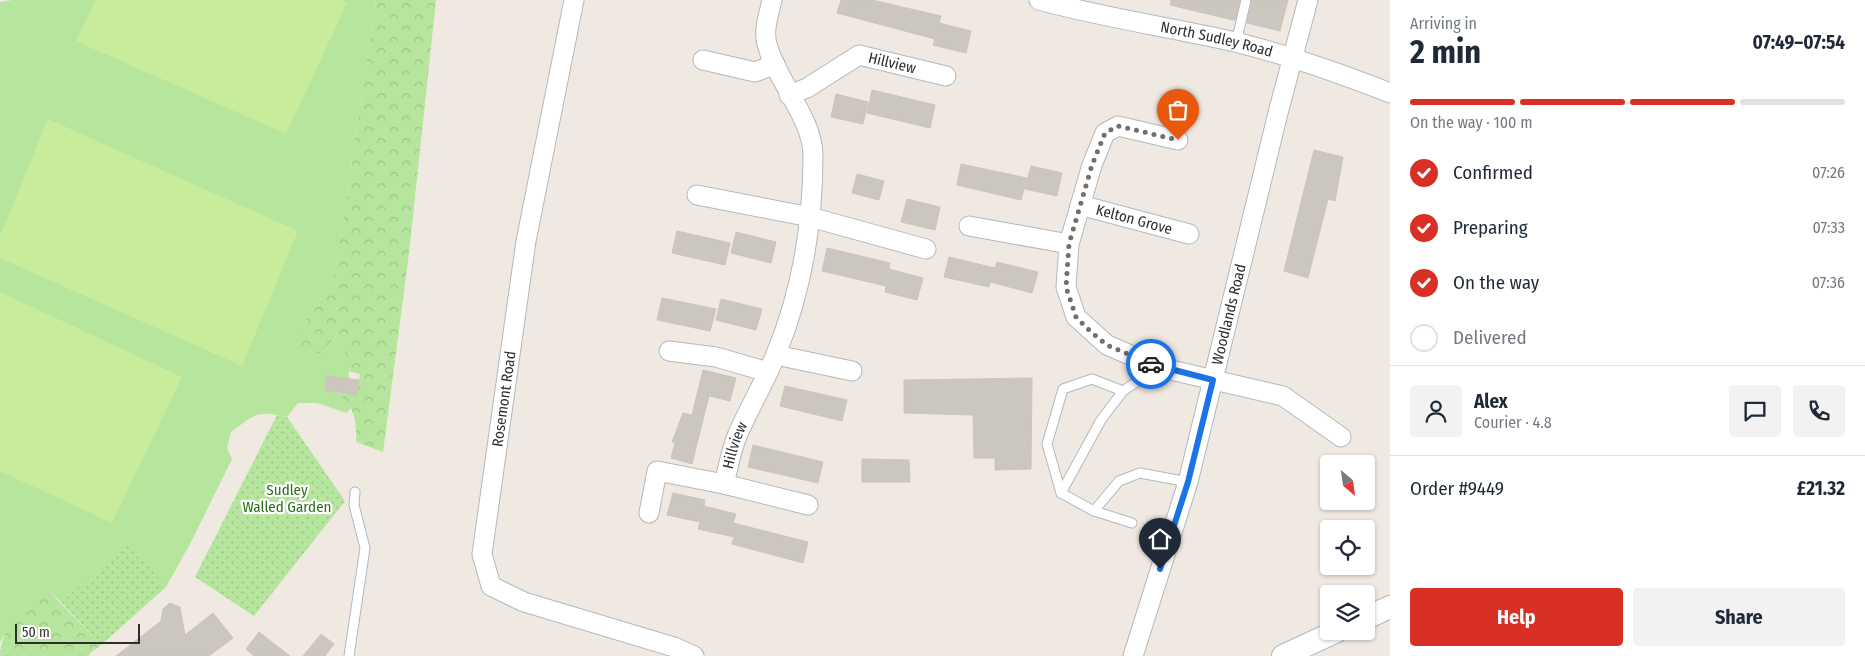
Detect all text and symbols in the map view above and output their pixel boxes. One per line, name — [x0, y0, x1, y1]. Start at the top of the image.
text: Arriving in — [1410, 14, 1477, 33]
street label: North Sudley Road — [1159, 18, 1275, 61]
text: 07:49–07:54 — [1753, 31, 1845, 54]
text: 2 min — [1410, 33, 1481, 71]
street label: Hillview — [867, 49, 918, 77]
pin — [1157, 89, 1199, 140]
icon: bag — [1164, 96, 1192, 124]
text: On the way · 100 m — [1410, 113, 1532, 132]
icon: check — [1410, 159, 1438, 187]
text: Confirmed — [1453, 161, 1533, 184]
text: 07:26 — [1812, 163, 1845, 182]
street label: Kelton Grove — [1094, 201, 1174, 238]
icon: check — [1410, 214, 1438, 242]
text: Preparing — [1453, 216, 1528, 239]
text: 07:33 — [1813, 218, 1845, 237]
street label: Woodlands Road — [1208, 262, 1250, 367]
icon: check — [1410, 269, 1438, 297]
text: On the way — [1453, 271, 1539, 294]
text: 07:36 — [1812, 273, 1845, 292]
text: Delivered — [1453, 326, 1527, 349]
courier — [1126, 339, 1176, 389]
street label: Rosemont Road — [488, 350, 520, 448]
icon: car — [1137, 350, 1165, 378]
button: person — [1410, 385, 1462, 437]
button: chat — [1729, 385, 1781, 437]
button: phone — [1793, 385, 1845, 437]
text: Alex — [1474, 390, 1508, 413]
text: Courier · 4.8 — [1474, 413, 1552, 432]
street label: Hillview — [719, 419, 751, 471]
north arrow — [1320, 455, 1375, 510]
map controls — [1320, 455, 1375, 640]
text: Order #9449 — [1410, 477, 1504, 500]
text: £21.32 — [1797, 477, 1845, 500]
park label: Sudley Walled Garden — [243, 481, 331, 516]
pin — [1139, 518, 1181, 569]
button: locate — [1320, 520, 1375, 575]
icon: home — [1146, 525, 1174, 553]
button: layers — [1320, 585, 1375, 640]
button: Help — [1410, 588, 1623, 646]
button: Share — [1633, 588, 1845, 646]
scale bar — [15, 621, 140, 644]
text: 50 m — [22, 624, 50, 641]

